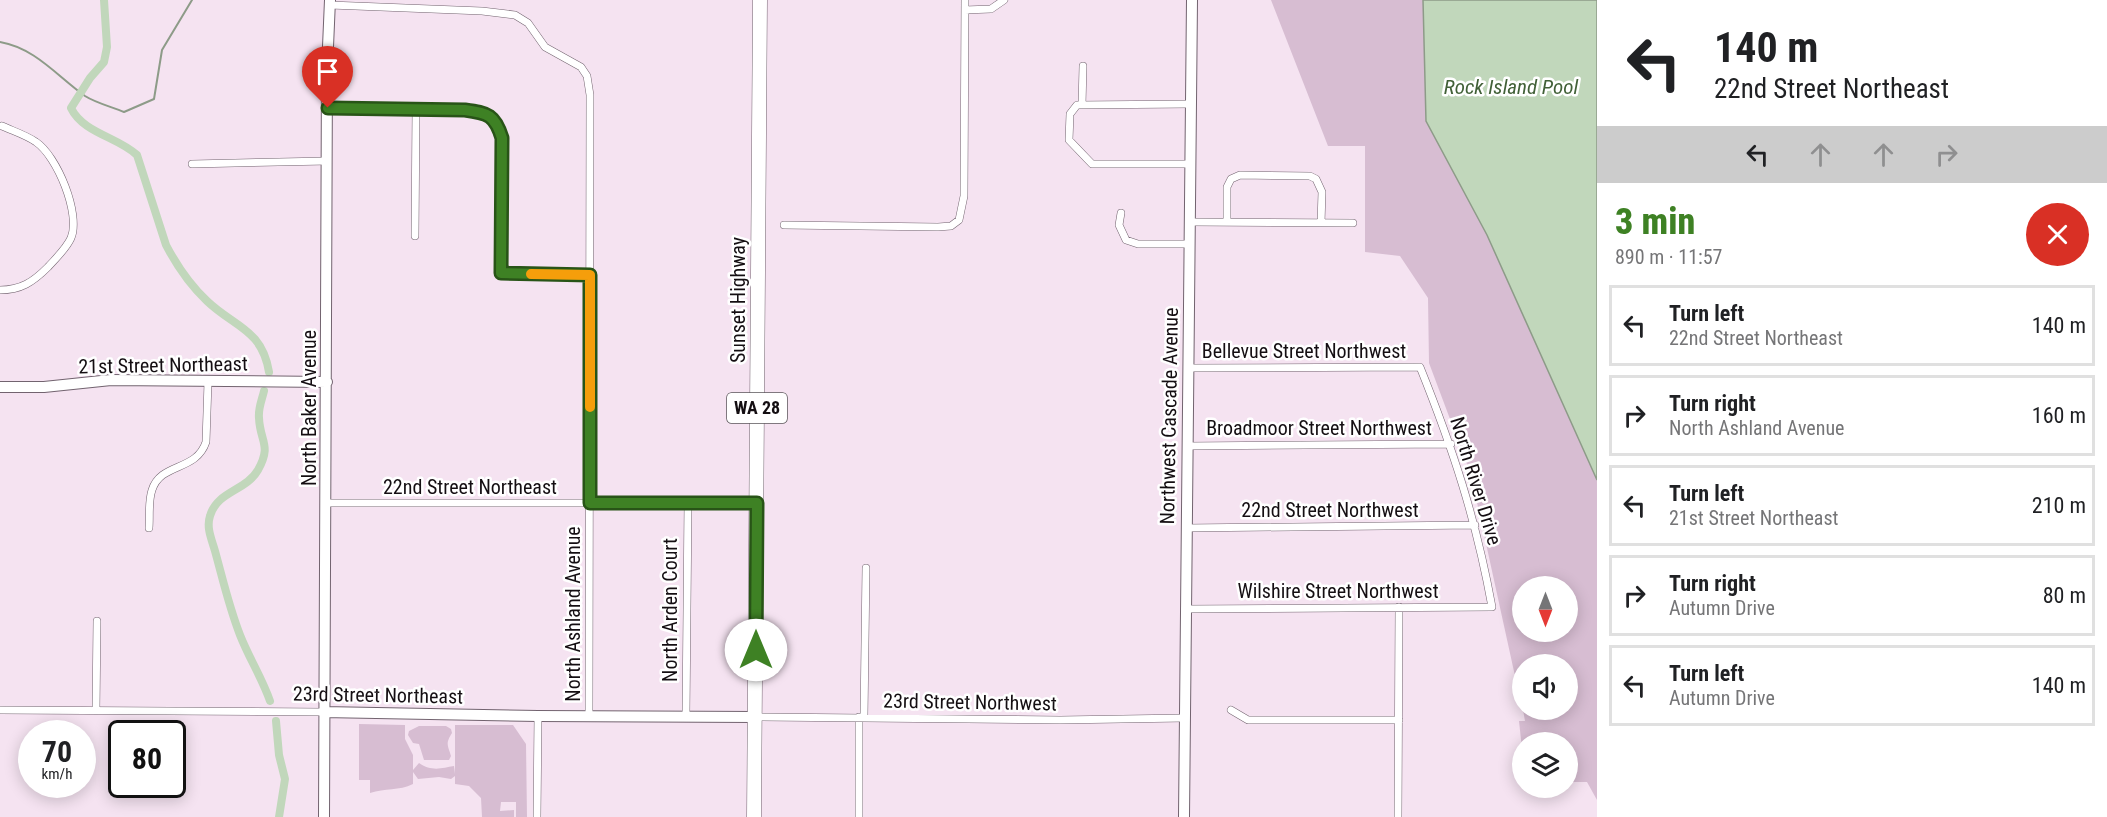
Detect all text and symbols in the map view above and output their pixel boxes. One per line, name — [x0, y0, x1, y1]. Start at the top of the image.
text: 140 m — [1714, 23, 1819, 72]
icon: left — [1615, 24, 1693, 102]
pin — [302, 46, 353, 108]
icon: arrive — [311, 55, 344, 88]
text: 22nd Street Northeast — [1714, 73, 1949, 105]
water label: Rock Island Pool — [1444, 75, 1578, 99]
icon: left — [1741, 138, 1774, 171]
icon: ahead — [1804, 138, 1837, 171]
icon: ahead — [1867, 138, 1900, 171]
icon: right — [1930, 138, 1963, 171]
text: 3 min — [1615, 201, 1695, 243]
button: close — [2026, 203, 2089, 266]
street label: Sunset Highway — [726, 237, 750, 363]
text: 890 m · 11:57 — [1615, 245, 1722, 269]
text: Turn left — [1669, 301, 1744, 326]
street label: Northwest Cascade Avenue — [1155, 307, 1183, 525]
icon: left — [1618, 309, 1651, 342]
text: 140 m — [2032, 313, 2086, 338]
text: 22nd Street Northeast — [1669, 326, 1843, 350]
street label: North Baker Avenue — [297, 330, 321, 486]
street label: Bellevue Street Northwest — [1202, 339, 1406, 363]
street label: 21st Street Northeast — [78, 352, 248, 378]
text: Turn right — [1669, 391, 1756, 416]
road number: WA 28 — [727, 393, 787, 423]
icon: right — [1618, 399, 1651, 432]
text: 160 m — [2032, 403, 2086, 428]
street label: North River Drive — [1445, 414, 1507, 548]
street label: Broadmoor Street Northwest — [1206, 416, 1432, 440]
text: North Ashland Avenue — [1669, 416, 1844, 440]
street label: 22nd Street Northeast — [383, 475, 557, 499]
text: Turn left — [1669, 481, 1744, 506]
icon: left — [1618, 489, 1651, 522]
text: 210 m — [2032, 493, 2086, 518]
street label: 22nd Street Northwest — [1241, 498, 1419, 522]
text: 21st Street Northeast — [1669, 506, 1838, 530]
street label: North Ashland Avenue — [561, 526, 585, 702]
street label: North Arden Court — [658, 538, 682, 682]
text: Turn right — [1669, 571, 1756, 596]
north arrow — [1512, 576, 1578, 642]
map controls — [1512, 576, 1578, 798]
street label: Wilshire Street Northwest — [1237, 579, 1439, 603]
icon: right — [1618, 579, 1651, 612]
text: 80 m — [2043, 583, 2086, 608]
text: Autumn Drive — [1669, 596, 1775, 620]
position arrow — [724, 618, 788, 682]
button: sound — [1512, 654, 1578, 720]
text: Turn left — [1669, 661, 1744, 686]
icon: left — [1618, 669, 1651, 702]
text: 140 m — [2032, 673, 2086, 698]
street label: 23rd Street Northeast — [293, 682, 463, 708]
text: Autumn Drive — [1669, 686, 1775, 710]
street label: 23rd Street Northwest — [883, 688, 1057, 716]
speed limit sign: 80 — [108, 720, 186, 798]
button: layers — [1512, 732, 1578, 798]
text: 70 — [42, 734, 72, 769]
text: km/h — [42, 765, 72, 783]

